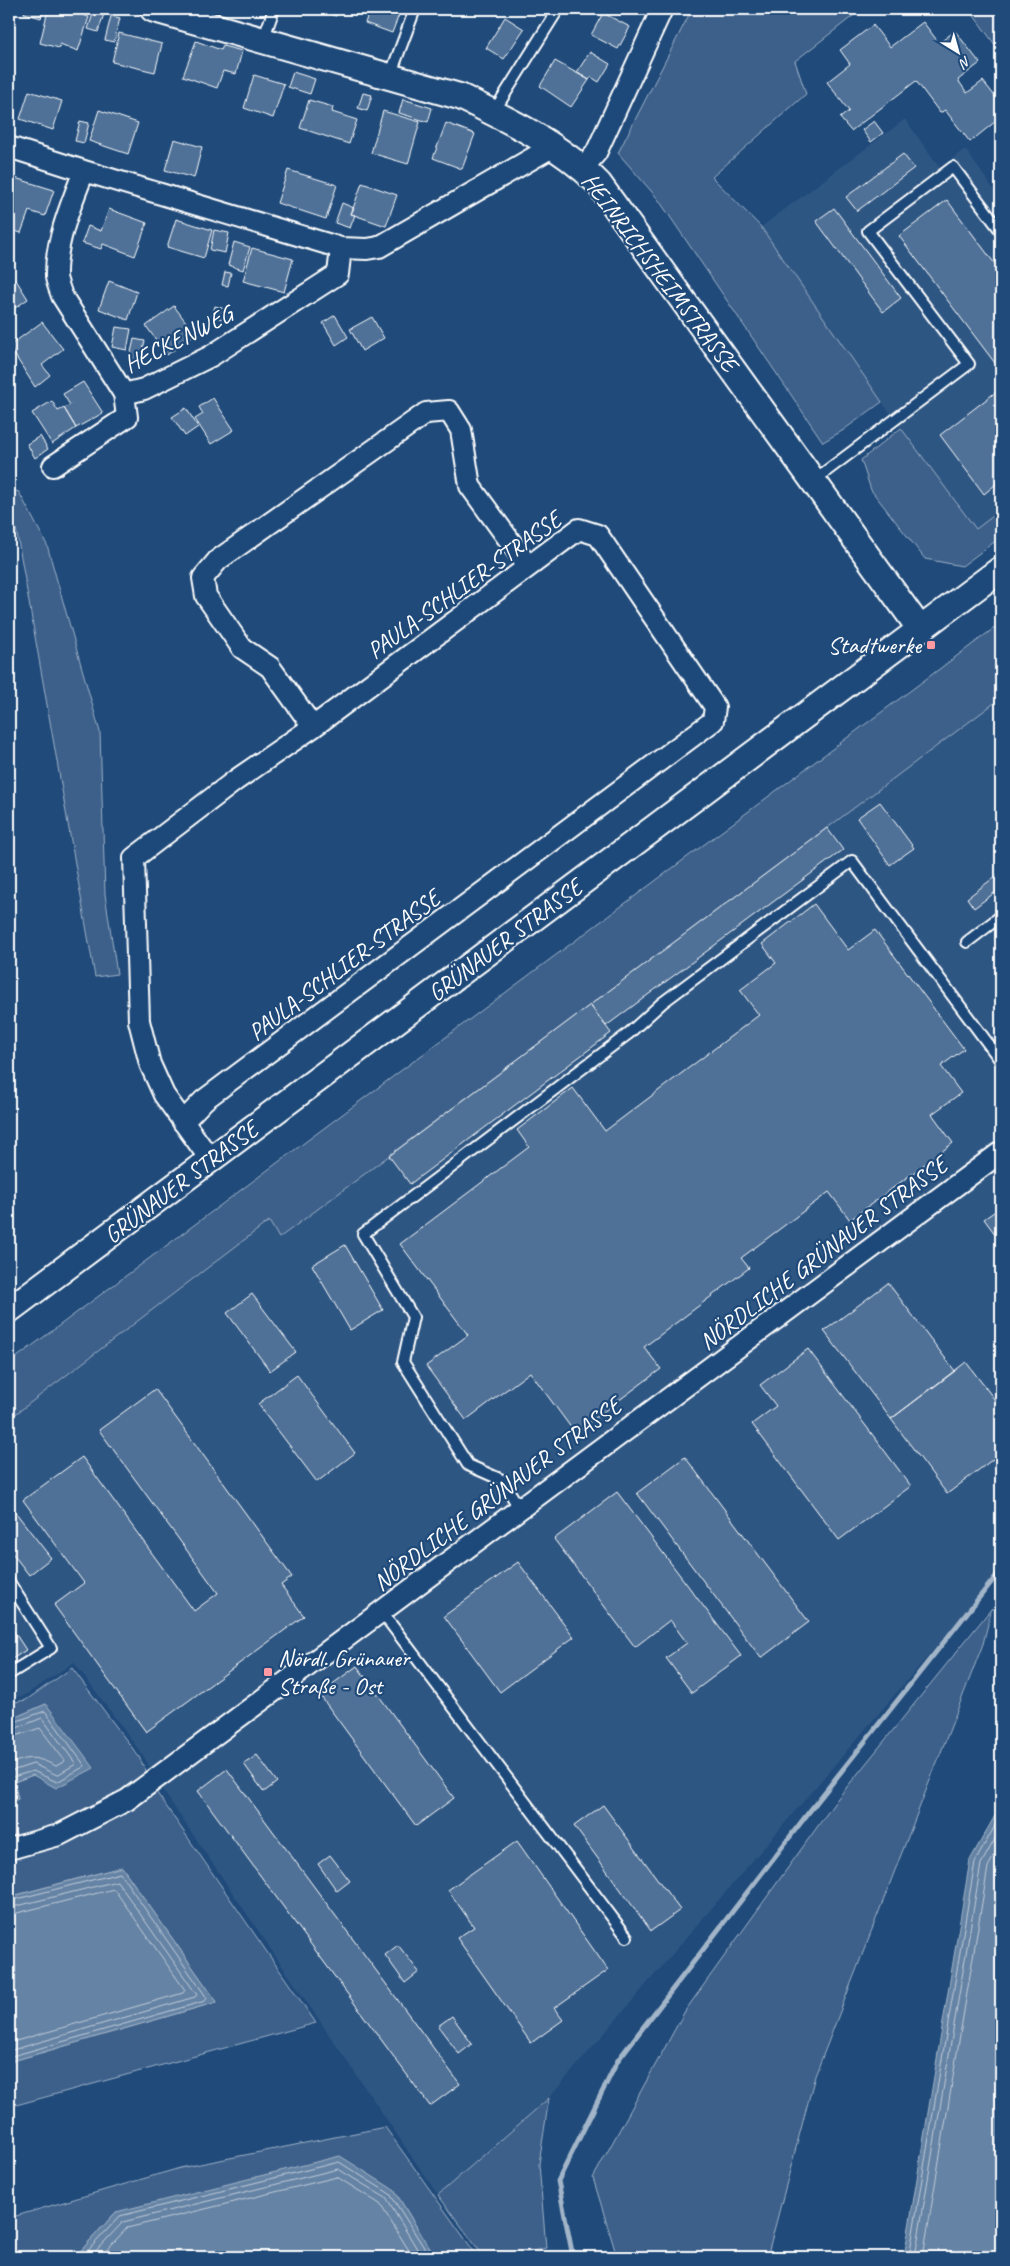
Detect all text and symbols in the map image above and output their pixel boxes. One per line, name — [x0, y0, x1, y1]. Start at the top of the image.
north arrow — [932, 28, 982, 78]
text: N — [955, 53, 974, 73]
street label: HEINRICHSHEIMSTRASSE — [575, 167, 747, 380]
street label: HECKENWEG — [119, 297, 240, 379]
street label: PAULA-SCHLIER-STRASSE — [361, 503, 569, 665]
place label: Stadtwerke — [828, 630, 923, 660]
marker: Stadtwerke — [925, 639, 937, 651]
street label: GRÜNAUER STRASSE — [422, 871, 590, 1008]
street label: PAULA-SCHLIER-STRASSE — [242, 881, 448, 1047]
street label: GRÜNAUER STRASSE — [98, 1113, 266, 1250]
street label: NÖRDLICHE GRÜNAUER STRASSE — [693, 1148, 955, 1356]
street label: NÖRDLICHE GRÜNAUER STRASSE — [367, 1389, 629, 1597]
place label: Nördl. Grünauer Straße - Ost — [278, 1643, 412, 1701]
marker: Nördl. Grünauer Straße - Ost — [262, 1666, 274, 1678]

